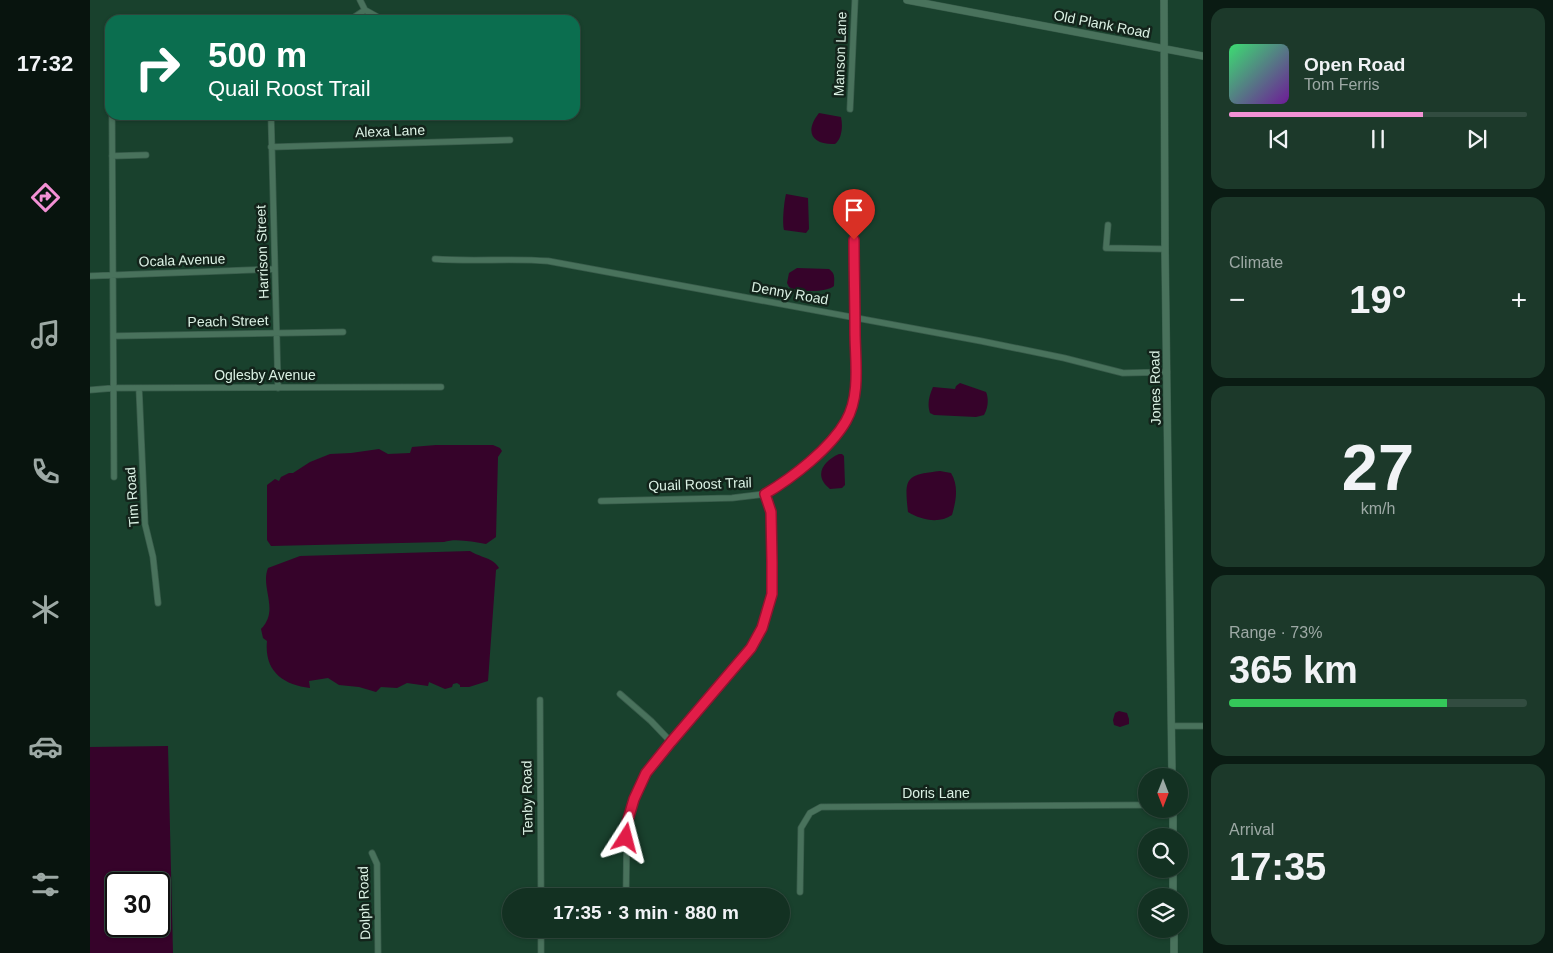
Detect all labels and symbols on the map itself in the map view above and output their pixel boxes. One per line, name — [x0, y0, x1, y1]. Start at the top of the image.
street label: Old Plank Road — [1052, 7, 1152, 41]
street label: Manson Lane — [831, 11, 849, 97]
street label: Alexa Lane — [355, 122, 425, 140]
pin — [833, 189, 875, 240]
street label: Harrison Street — [252, 205, 272, 299]
street label: Ocala Avenue — [138, 250, 226, 270]
street label: Denny Road — [750, 278, 830, 308]
street label: Peach Street — [187, 312, 269, 330]
street label: Jones Road — [1146, 351, 1164, 425]
street label: Oglesby Avenue — [214, 367, 316, 383]
street label: Tim Road — [122, 466, 142, 528]
street label: Quail Roost Trail — [648, 474, 752, 494]
street label: Tenby Road — [518, 761, 536, 835]
north arrow — [1138, 768, 1188, 818]
street label: Doris Lane — [902, 785, 970, 801]
position arrow — [599, 811, 651, 863]
street label: Dolph Road — [355, 866, 373, 940]
speed limit sign: 30 — [105, 872, 170, 937]

